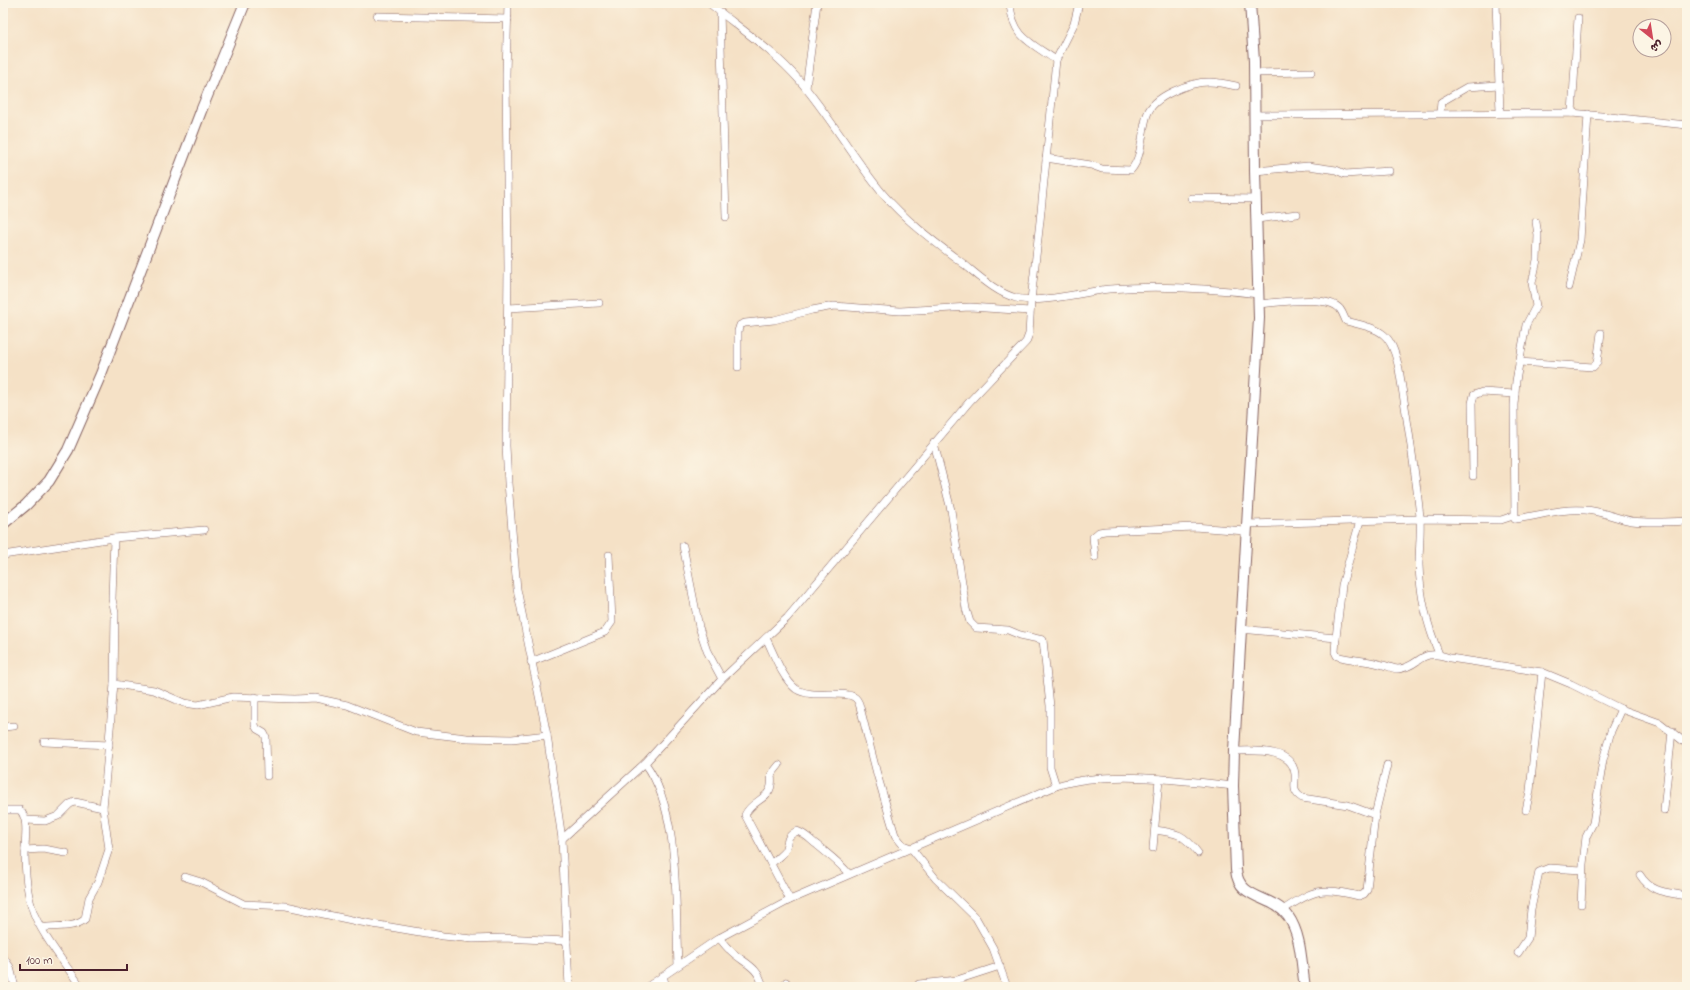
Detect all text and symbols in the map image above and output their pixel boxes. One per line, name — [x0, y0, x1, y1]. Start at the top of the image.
north arrow — [1632, 18, 1672, 58]
text: ش — [1647, 36, 1666, 56]
scale bar — [20, 946, 127, 972]
text: 100 m — [26, 952, 53, 970]

